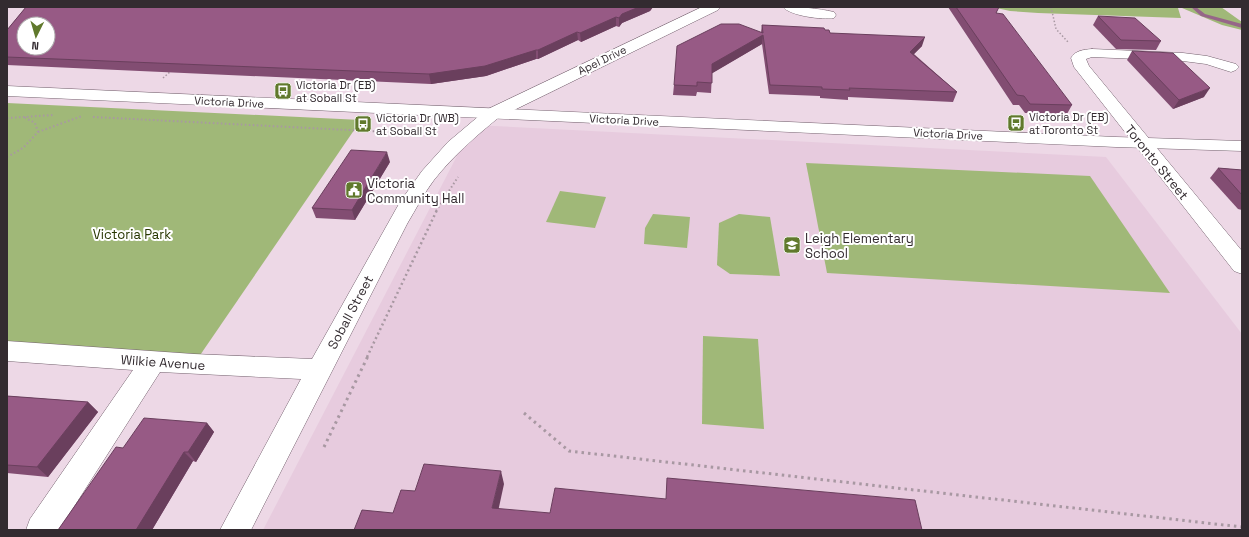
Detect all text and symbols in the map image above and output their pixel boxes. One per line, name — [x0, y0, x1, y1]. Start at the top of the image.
north arrow — [16, 16, 56, 56]
text: N — [31, 39, 39, 53]
street label: Apel Drive — [575, 42, 629, 78]
place label: Victoria Dr (EB) at Soball St — [296, 78, 376, 105]
bus stop icon: Victoria Dr (EB) at Soball St — [273, 81, 293, 101]
street label: Victoria Drive — [194, 93, 264, 111]
place label: Victoria Dr (EB) at Toronto St — [1029, 110, 1109, 137]
place label: Victoria Dr (WB) at Soball St — [376, 111, 459, 138]
street label: Victoria Drive — [589, 111, 659, 129]
bus stop icon: Victoria Dr (EB) at Toronto St — [1006, 113, 1026, 133]
bus stop icon: Victoria Dr (WB) at Soball St — [353, 114, 373, 134]
street label: Toronto Street — [1121, 121, 1192, 203]
street label: Victoria Drive — [913, 125, 983, 143]
place label: Victoria Community Hall — [367, 175, 464, 207]
public building icon: Victoria Community Hall — [344, 180, 364, 200]
park label: Victoria Park — [93, 226, 171, 243]
place label: Leigh Elementary School — [805, 230, 914, 262]
school or university icon: Leigh Elementary School — [782, 235, 802, 255]
street label: Soball Street — [324, 272, 377, 352]
street label: Wilkie Avenue — [120, 351, 206, 374]

